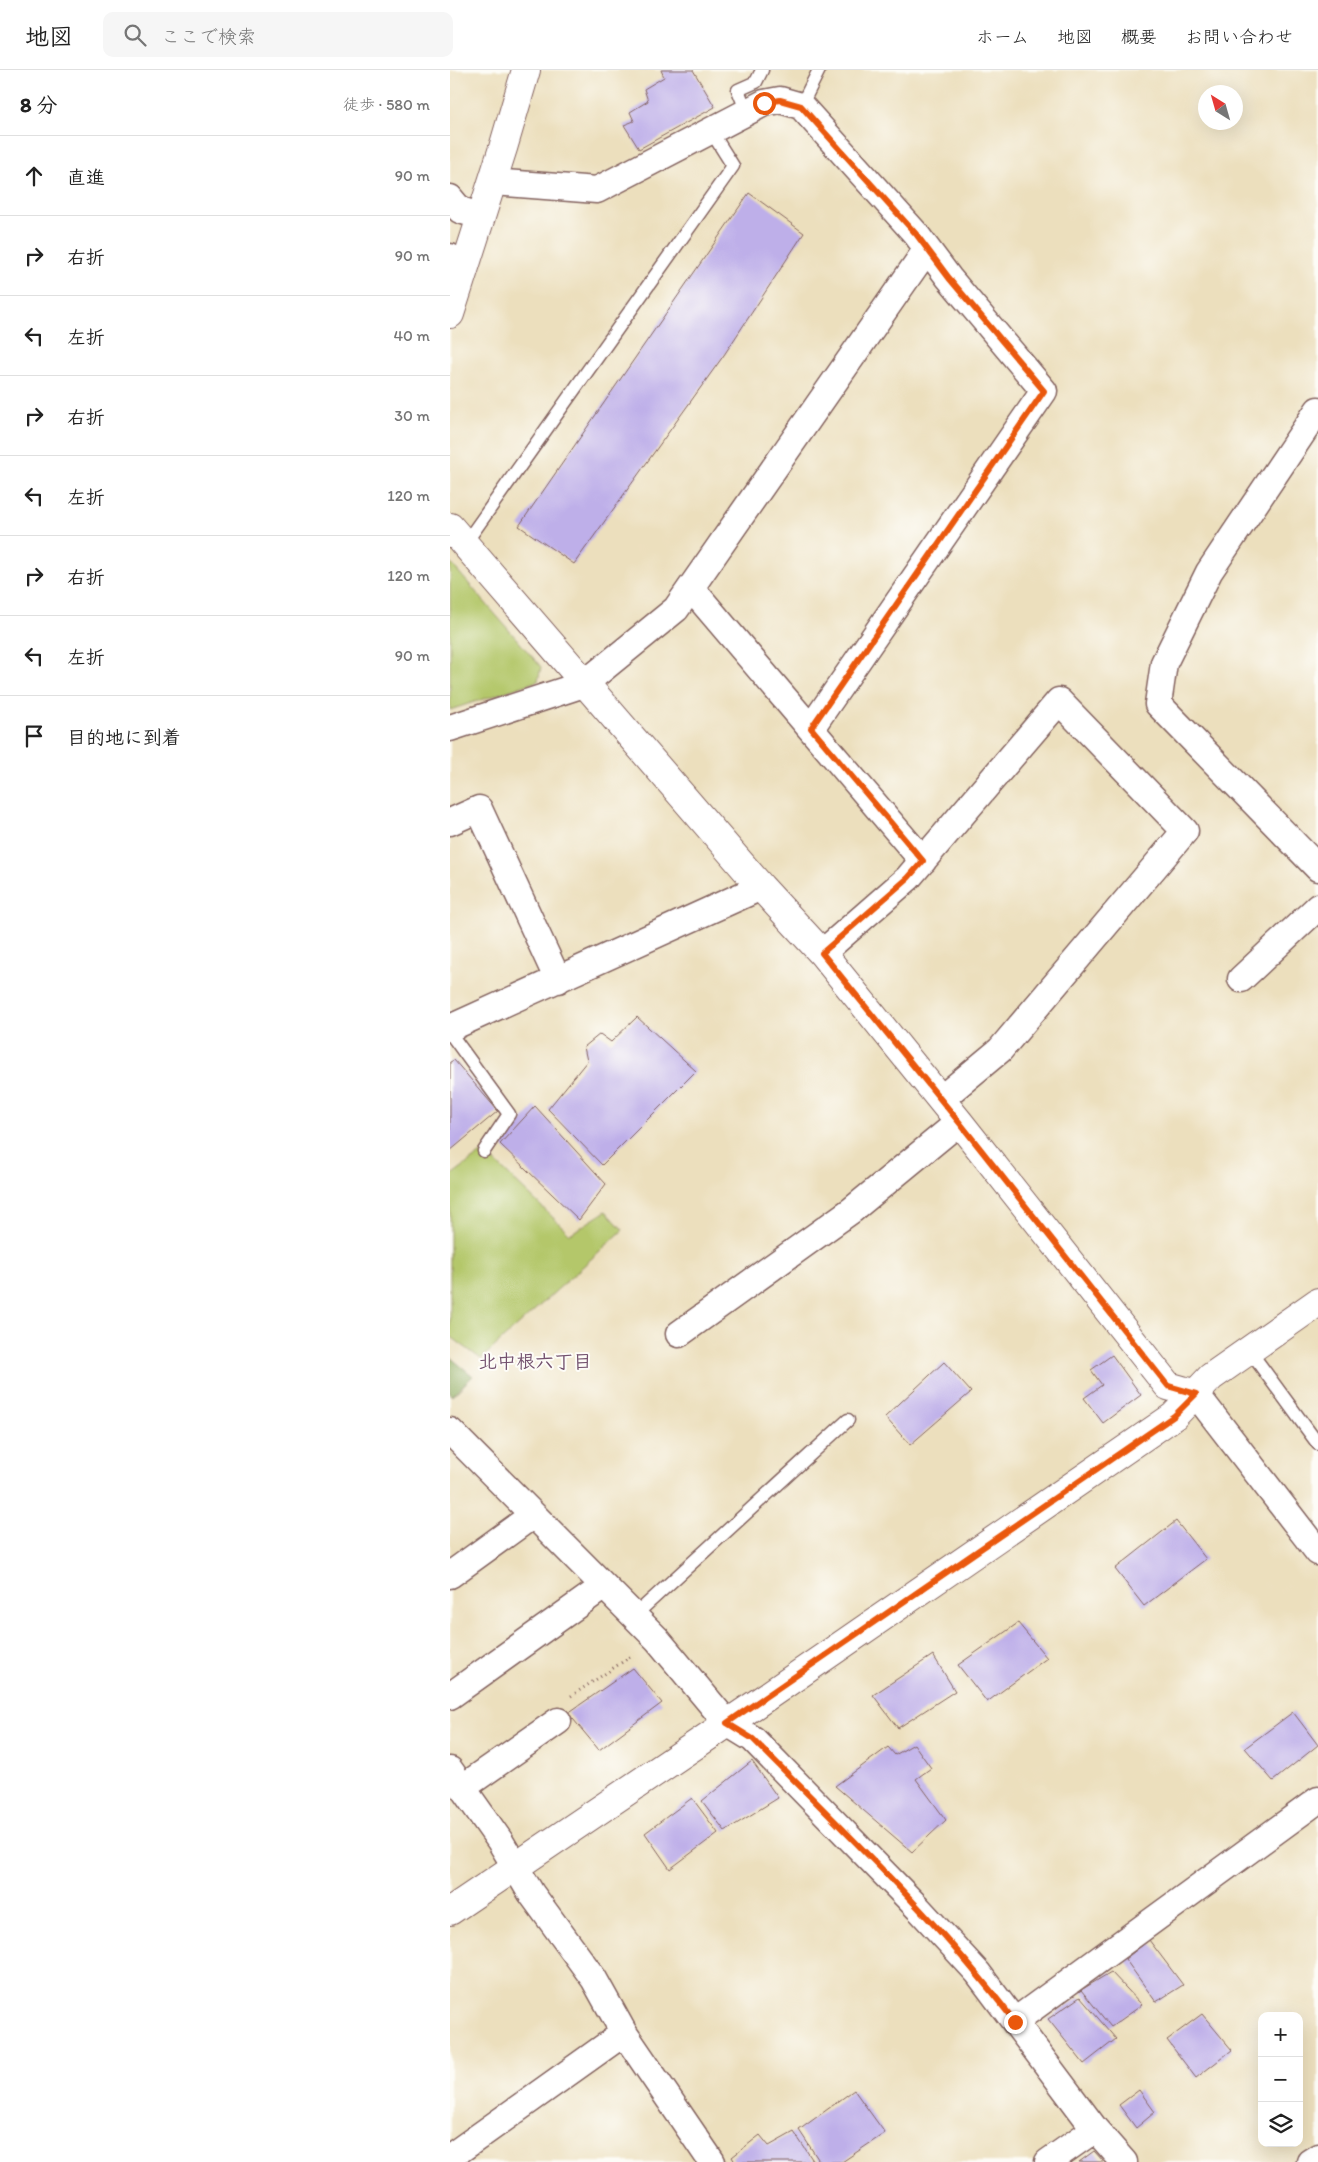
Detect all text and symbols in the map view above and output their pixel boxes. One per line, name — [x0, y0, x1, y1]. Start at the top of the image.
search box — [103, 12, 453, 57]
icon: search — [121, 21, 149, 49]
text: 地図 — [25, 22, 73, 51]
text: ここで検索 — [161, 25, 256, 48]
text: ホーム — [976, 26, 1029, 48]
text: 地図 — [1057, 26, 1093, 48]
text: 概要 — [1121, 26, 1157, 48]
text: お問い合わせ — [1185, 26, 1293, 48]
north arrow — [1198, 85, 1243, 130]
text: 8 分 — [20, 92, 57, 117]
route start — [753, 92, 776, 115]
text: 徒歩 · 580 m — [343, 95, 430, 114]
icon: ahead — [20, 162, 48, 190]
text: 直進 — [67, 166, 105, 189]
text: 90 m — [395, 166, 430, 185]
icon: right — [20, 242, 48, 270]
text: 右折 — [67, 246, 105, 269]
text: 90 m — [395, 246, 430, 265]
icon: left — [20, 322, 48, 350]
text: 左折 — [67, 326, 105, 349]
text: 40 m — [393, 326, 430, 345]
icon: right — [20, 402, 48, 430]
text: 右折 — [67, 406, 105, 429]
text: 30 m — [394, 406, 430, 425]
icon: left — [20, 482, 48, 510]
text: 左折 — [67, 486, 105, 509]
text: 120 m — [387, 486, 430, 505]
icon: right — [20, 562, 48, 590]
text: 右折 — [67, 566, 105, 589]
text: 120 m — [387, 566, 430, 585]
icon: left — [20, 642, 48, 670]
text: 左折 — [67, 646, 105, 669]
text: 90 m — [395, 646, 430, 665]
icon: arrive — [20, 722, 48, 750]
text: 目的地に到着 — [67, 726, 181, 749]
district label: 北中根六丁目 — [478, 1350, 592, 1373]
route end — [1004, 2011, 1027, 2034]
map controls — [1258, 2012, 1303, 2147]
button: + — [1258, 2012, 1303, 2057]
button: − — [1258, 2057, 1303, 2102]
button: layers — [1258, 2102, 1303, 2147]

